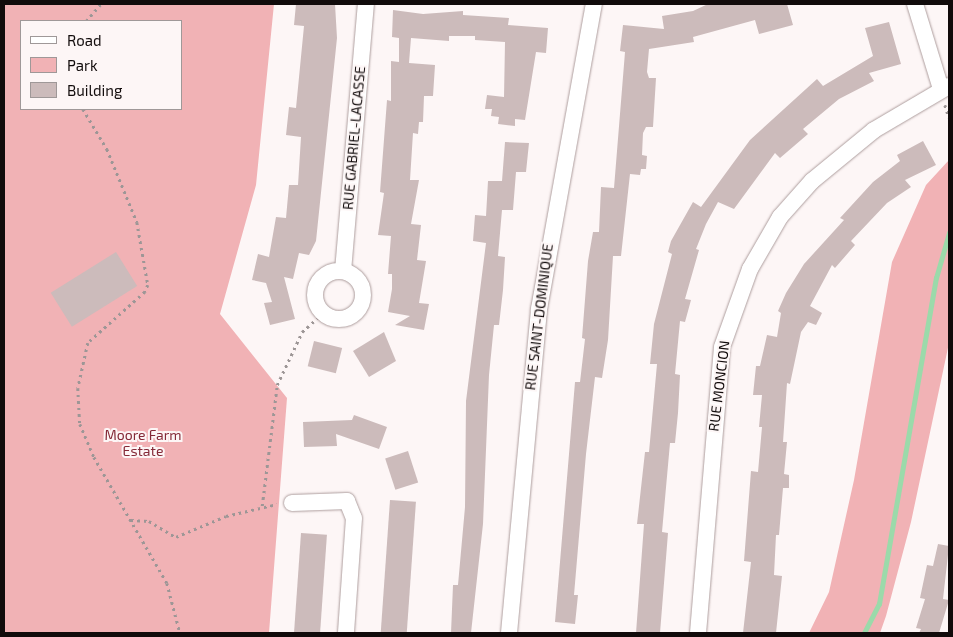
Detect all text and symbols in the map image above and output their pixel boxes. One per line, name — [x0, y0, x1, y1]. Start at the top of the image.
legend — [20, 20, 182, 110]
text: Road — [67, 31, 102, 49]
text: Park — [67, 56, 98, 74]
street label: RUE GABRIEL-LACASSE — [339, 65, 369, 211]
text: Building — [67, 81, 122, 99]
street label: RUE SAINT-DOMINIQUE — [522, 243, 556, 391]
street label: RUE MONCION — [705, 340, 733, 432]
park label: Moore Farm Estate — [104, 427, 182, 460]

